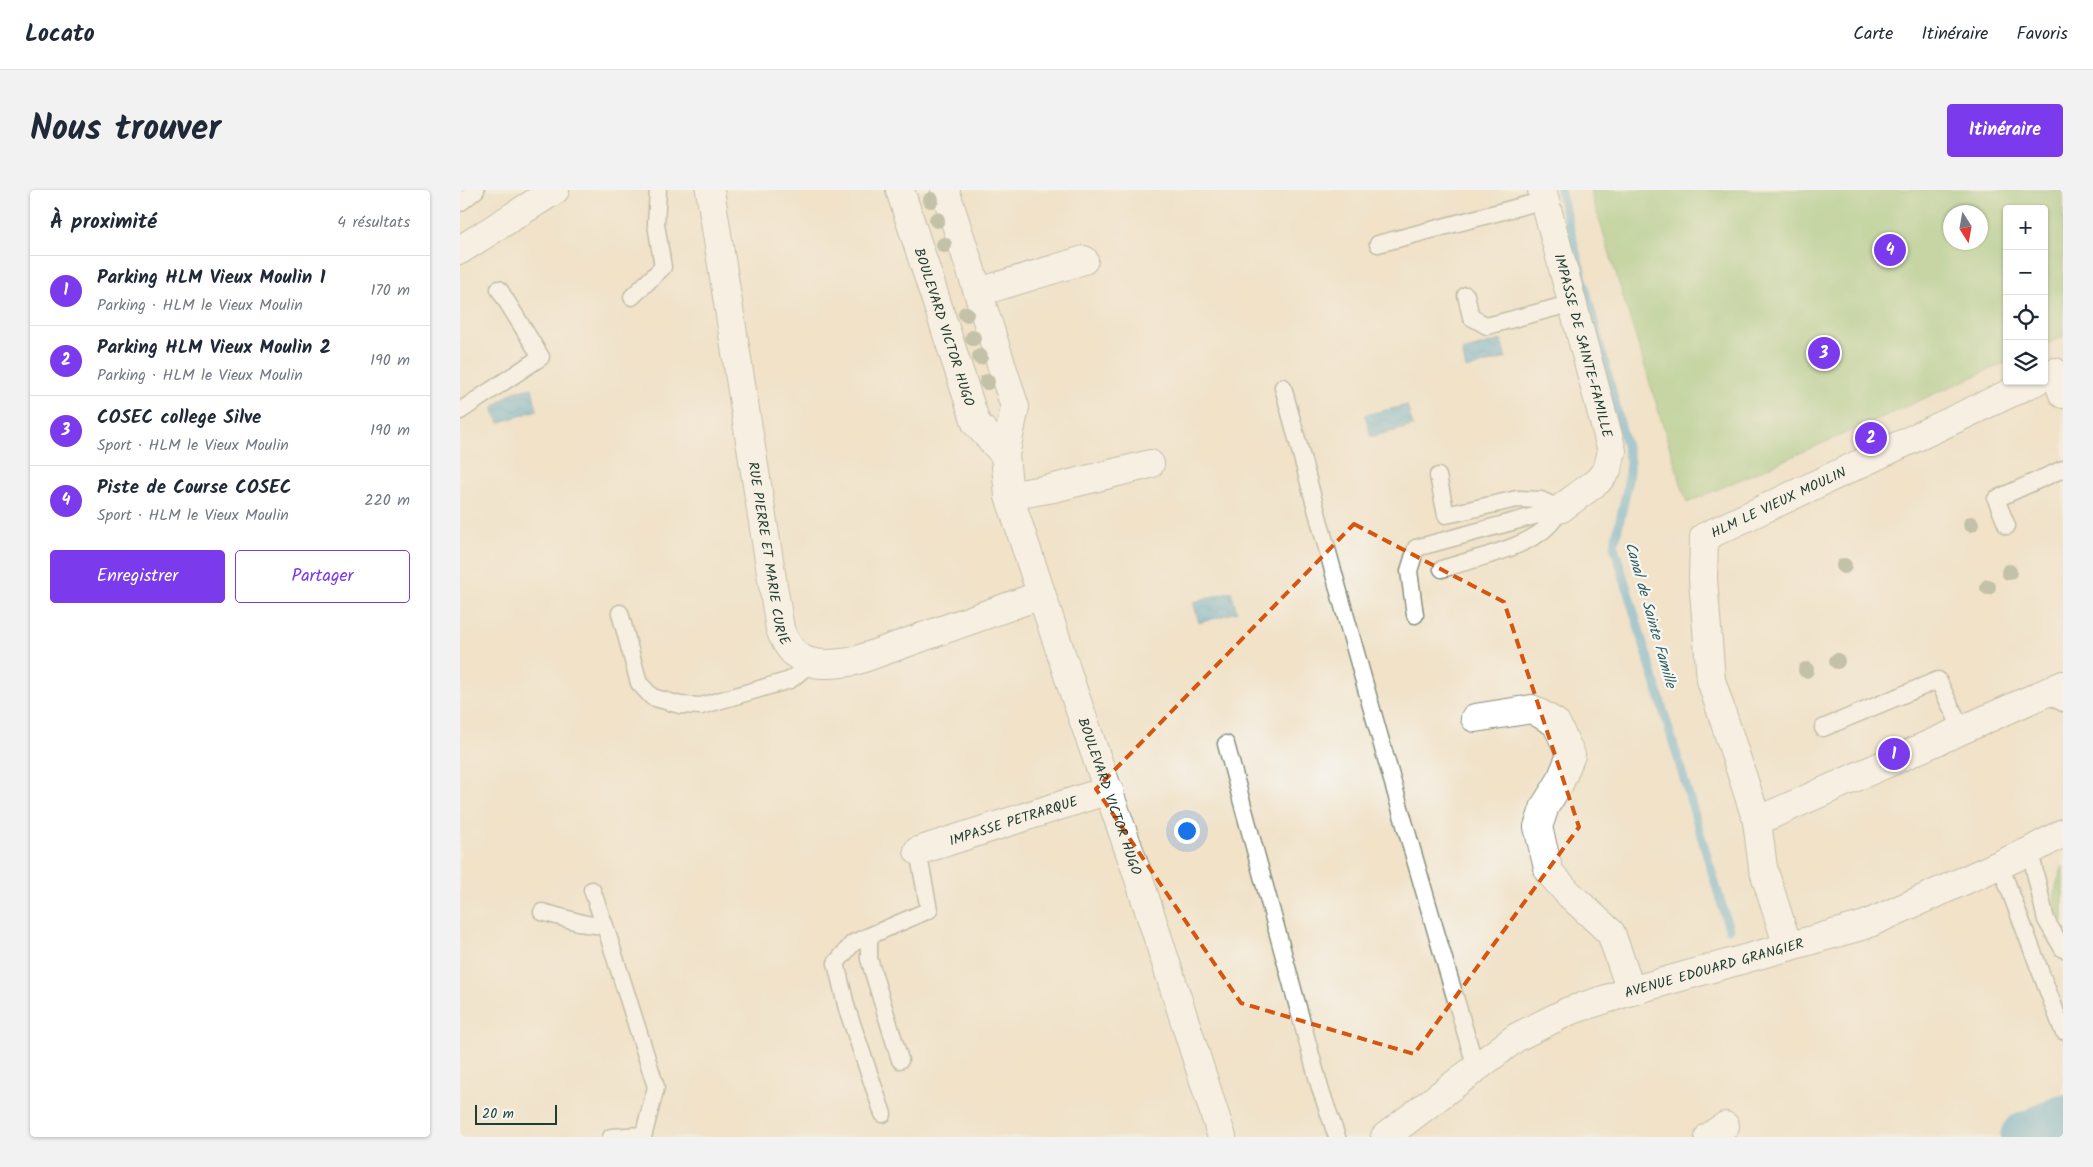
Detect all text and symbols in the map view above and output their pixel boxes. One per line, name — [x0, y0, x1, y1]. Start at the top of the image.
text: Locato — [25, 15, 95, 54]
text: Carte — [1853, 20, 1893, 49]
text: Itinéraire — [1921, 20, 1988, 49]
text: Favoris — [2016, 20, 2068, 49]
text: Nous trouver — [30, 102, 221, 158]
button: Itinéraire — [1947, 104, 2063, 157]
north arrow — [1943, 205, 1988, 250]
map controls — [2003, 205, 2048, 385]
button: + — [2003, 205, 2048, 250]
text: À proximité — [50, 206, 157, 239]
text: 4 résultats — [337, 210, 410, 235]
pin: 4 — [1874, 231, 1906, 269]
street label: BOULEVARD VICTOR HUGO — [908, 245, 980, 410]
button: − — [2003, 250, 2048, 295]
street label: IMPASSE DE SAINTE-FAMILLE — [1548, 251, 1618, 441]
text: Parking HLM Vieux Moulin 1 — [97, 263, 325, 293]
text: 1 — [64, 278, 68, 303]
text: 170 m — [370, 278, 410, 303]
text: Parking · HLM le Vieux Moulin — [97, 293, 303, 318]
button: locate — [2003, 295, 2048, 340]
text: Parking HLM Vieux Moulin 2 — [97, 333, 331, 363]
pin: 3 — [1808, 334, 1840, 372]
button: layers — [2003, 340, 2048, 385]
text: 2 — [61, 348, 71, 373]
text: 190 m — [370, 348, 410, 373]
text: Parking · HLM le Vieux Moulin — [97, 363, 303, 388]
text: COSEC college Silve — [97, 403, 261, 433]
text: 3 — [62, 418, 70, 443]
text: 190 m — [370, 418, 410, 443]
pin: 2 — [1855, 419, 1887, 457]
text: Sport · HLM le Vieux Moulin — [97, 433, 289, 458]
street label: RUE PIERRE ET MARIE CURIE — [741, 460, 796, 650]
street label: HLM LE VIEUX MOULIN — [1707, 461, 1851, 544]
text: Piste de Course COSEC — [97, 473, 291, 503]
text: 4 — [62, 488, 70, 513]
text: 220 m — [364, 488, 410, 513]
text: Sport · HLM le Vieux Moulin — [97, 503, 289, 528]
water label: Canal de Sainte Famille — [1618, 540, 1683, 692]
button: Enregistrer — [50, 550, 225, 603]
button: Partager — [235, 550, 410, 603]
street label: BOULEVARD VICTOR HUGO — [1071, 715, 1147, 879]
pin: 1 — [1878, 735, 1910, 773]
street label: IMPASSE PETRARQUE — [946, 790, 1081, 852]
your location — [1174, 818, 1200, 844]
street label: AVENUE EDOUARD GRANGIER — [1622, 933, 1806, 1004]
scale bar — [475, 1102, 558, 1125]
text: 20 m — [482, 1103, 514, 1125]

